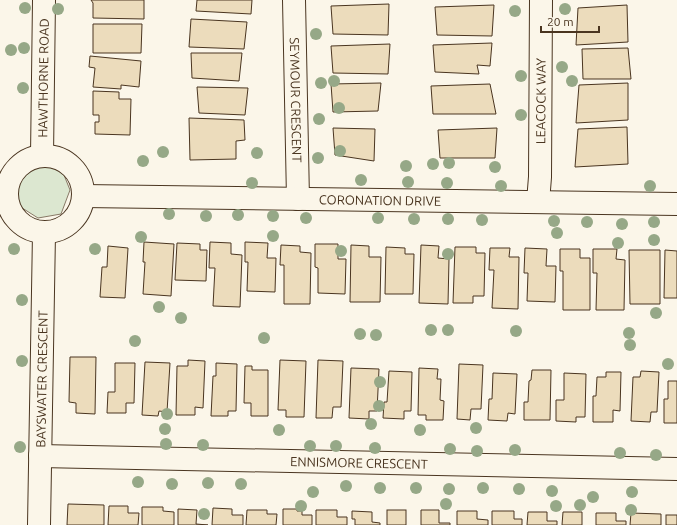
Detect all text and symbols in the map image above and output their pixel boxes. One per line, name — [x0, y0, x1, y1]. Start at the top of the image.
scale bar — [541, 8, 599, 34]
text: 20 m — [547, 15, 574, 28]
street label: HAWTHORNE ROAD — [35, 18, 51, 138]
street label: SEYMOUR CRESCENT — [288, 37, 304, 163]
street label: LEACOCK WAY — [533, 57, 548, 144]
street label: CORONATION DRIVE — [319, 192, 441, 208]
street label: BAYSWATER CRESCENT — [33, 310, 50, 448]
street label: ENNISMORE CRESCENT — [290, 454, 428, 471]

